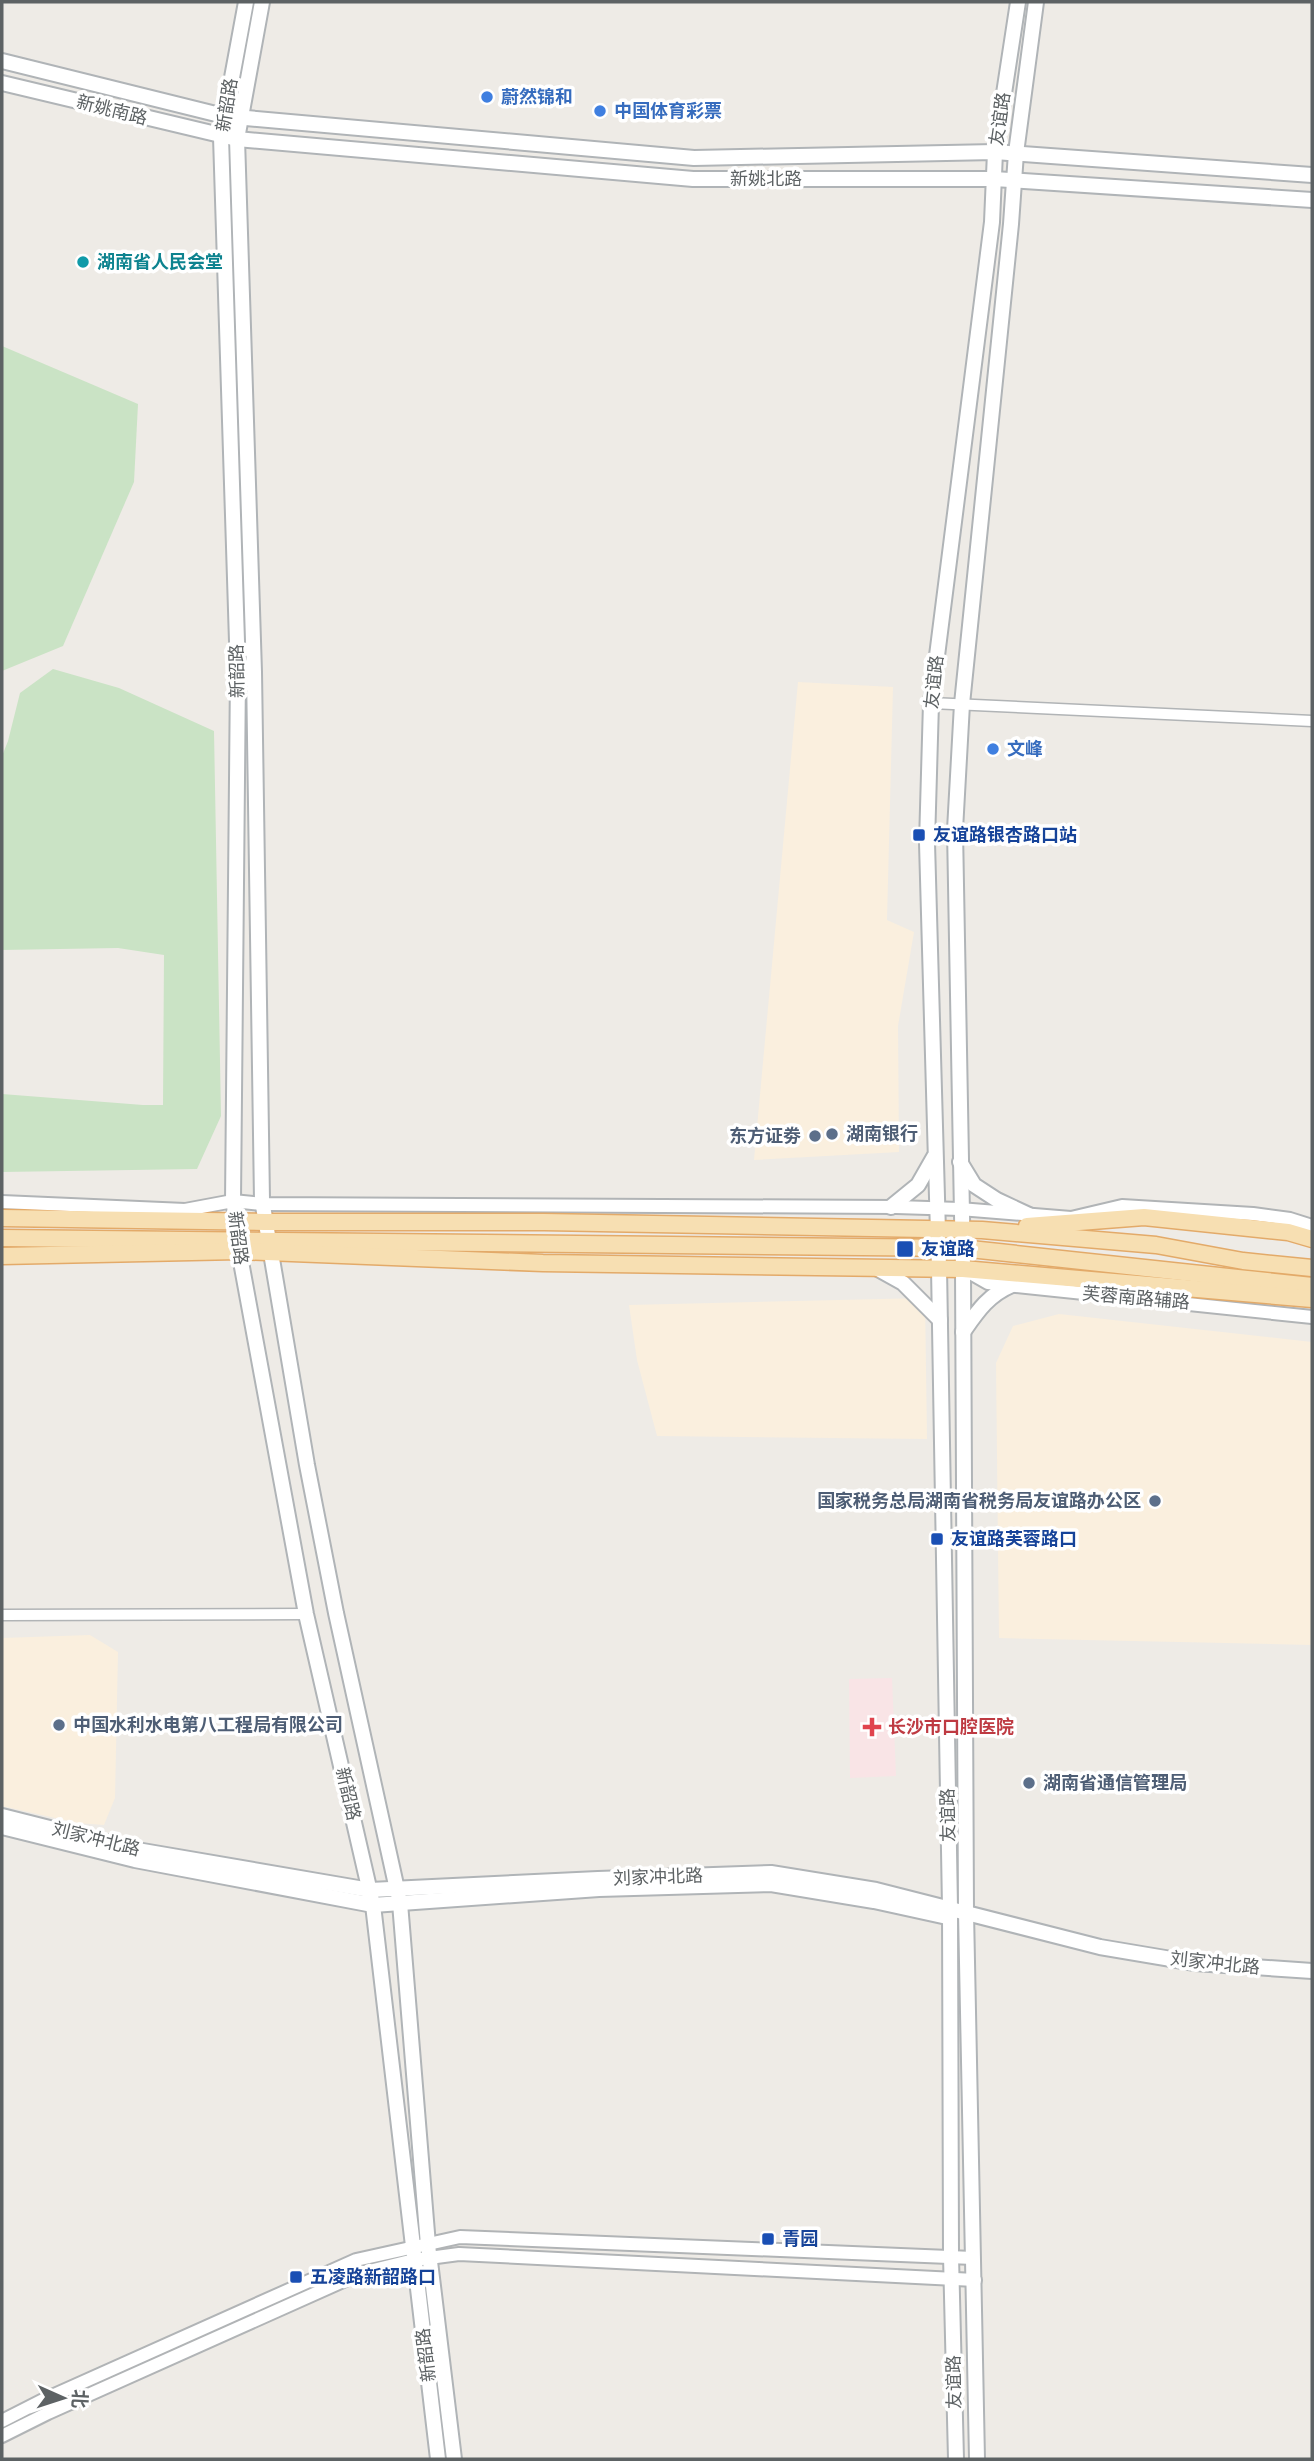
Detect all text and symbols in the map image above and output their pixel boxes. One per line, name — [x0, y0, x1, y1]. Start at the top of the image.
street label: 新韶路 — [212, 77, 242, 133]
place label: 蔚然锦和 — [501, 86, 573, 108]
marker: 蔚然锦和 — [479, 89, 495, 105]
street label: 新姚南路 — [74, 91, 150, 129]
street label: 友谊路 — [985, 91, 1015, 147]
place label: 中国体育彩票 — [614, 100, 722, 122]
marker: 中国体育彩票 — [592, 103, 608, 119]
street label: 新姚北路 — [730, 168, 802, 190]
place label: 湖南省人民会堂 — [97, 251, 223, 273]
marker: 湖南省人民会堂 — [75, 254, 91, 270]
street label: 新韶路 — [226, 644, 248, 698]
street label: 友谊路 — [920, 654, 948, 710]
place label: 文峰 — [1007, 738, 1043, 760]
marker: 文峰 — [985, 741, 1001, 757]
place label: 友谊路银杏路口站 — [933, 824, 1077, 846]
marker: 友谊路银杏路口站 — [911, 827, 927, 843]
place label: 湖南银行 — [846, 1123, 918, 1145]
place label: 东方证劵 — [729, 1125, 801, 1147]
marker: 湖南银行 — [824, 1126, 840, 1142]
marker: 东方证劵 — [807, 1128, 823, 1144]
street label: 新韶路 — [224, 1210, 252, 1266]
place label: 友谊路 — [921, 1238, 975, 1260]
marker: 友谊路 — [895, 1239, 915, 1259]
street label: 芙蓉南路辅路 — [1081, 1282, 1191, 1314]
place label: 国家税务总局湖南省税务局友谊路办公区 — [817, 1490, 1141, 1512]
marker: 国家税务总局湖南省税务局友谊路办公区 — [1147, 1493, 1163, 1509]
place label: 友谊路芙蓉路口 — [951, 1528, 1077, 1550]
marker: 友谊路芙蓉路口 — [929, 1531, 945, 1547]
place label: 中国水利水电第八工程局有限公司 — [73, 1714, 343, 1736]
place label: 长沙市口腔医院 — [888, 1716, 1014, 1738]
marker: 中国水利水电第八工程局有限公司 — [51, 1717, 67, 1733]
marker: 长沙市口腔医院 — [862, 1717, 882, 1737]
street label: 新韶路 — [331, 1765, 365, 1823]
place label: 湖南省通信管理局 — [1043, 1772, 1187, 1794]
marker: 湖南省通信管理局 — [1021, 1775, 1037, 1791]
street label: 友谊路 — [937, 1788, 959, 1842]
street label: 刘家冲北路 — [50, 1817, 142, 1861]
street label: 刘家冲北路 — [613, 1864, 703, 1890]
street label: 刘家冲北路 — [1169, 1947, 1261, 1979]
place label: 青园 — [782, 2228, 818, 2250]
marker: 青园 — [760, 2231, 776, 2247]
place label: 五凌路新韶路口 — [310, 2266, 436, 2288]
marker: 五凌路新韶路口 — [288, 2269, 304, 2285]
street label: 新韶路 — [412, 2327, 440, 2383]
street label: 友谊路 — [943, 2355, 965, 2409]
north arrow — [28, 2363, 98, 2433]
text: 北 — [67, 2389, 90, 2409]

